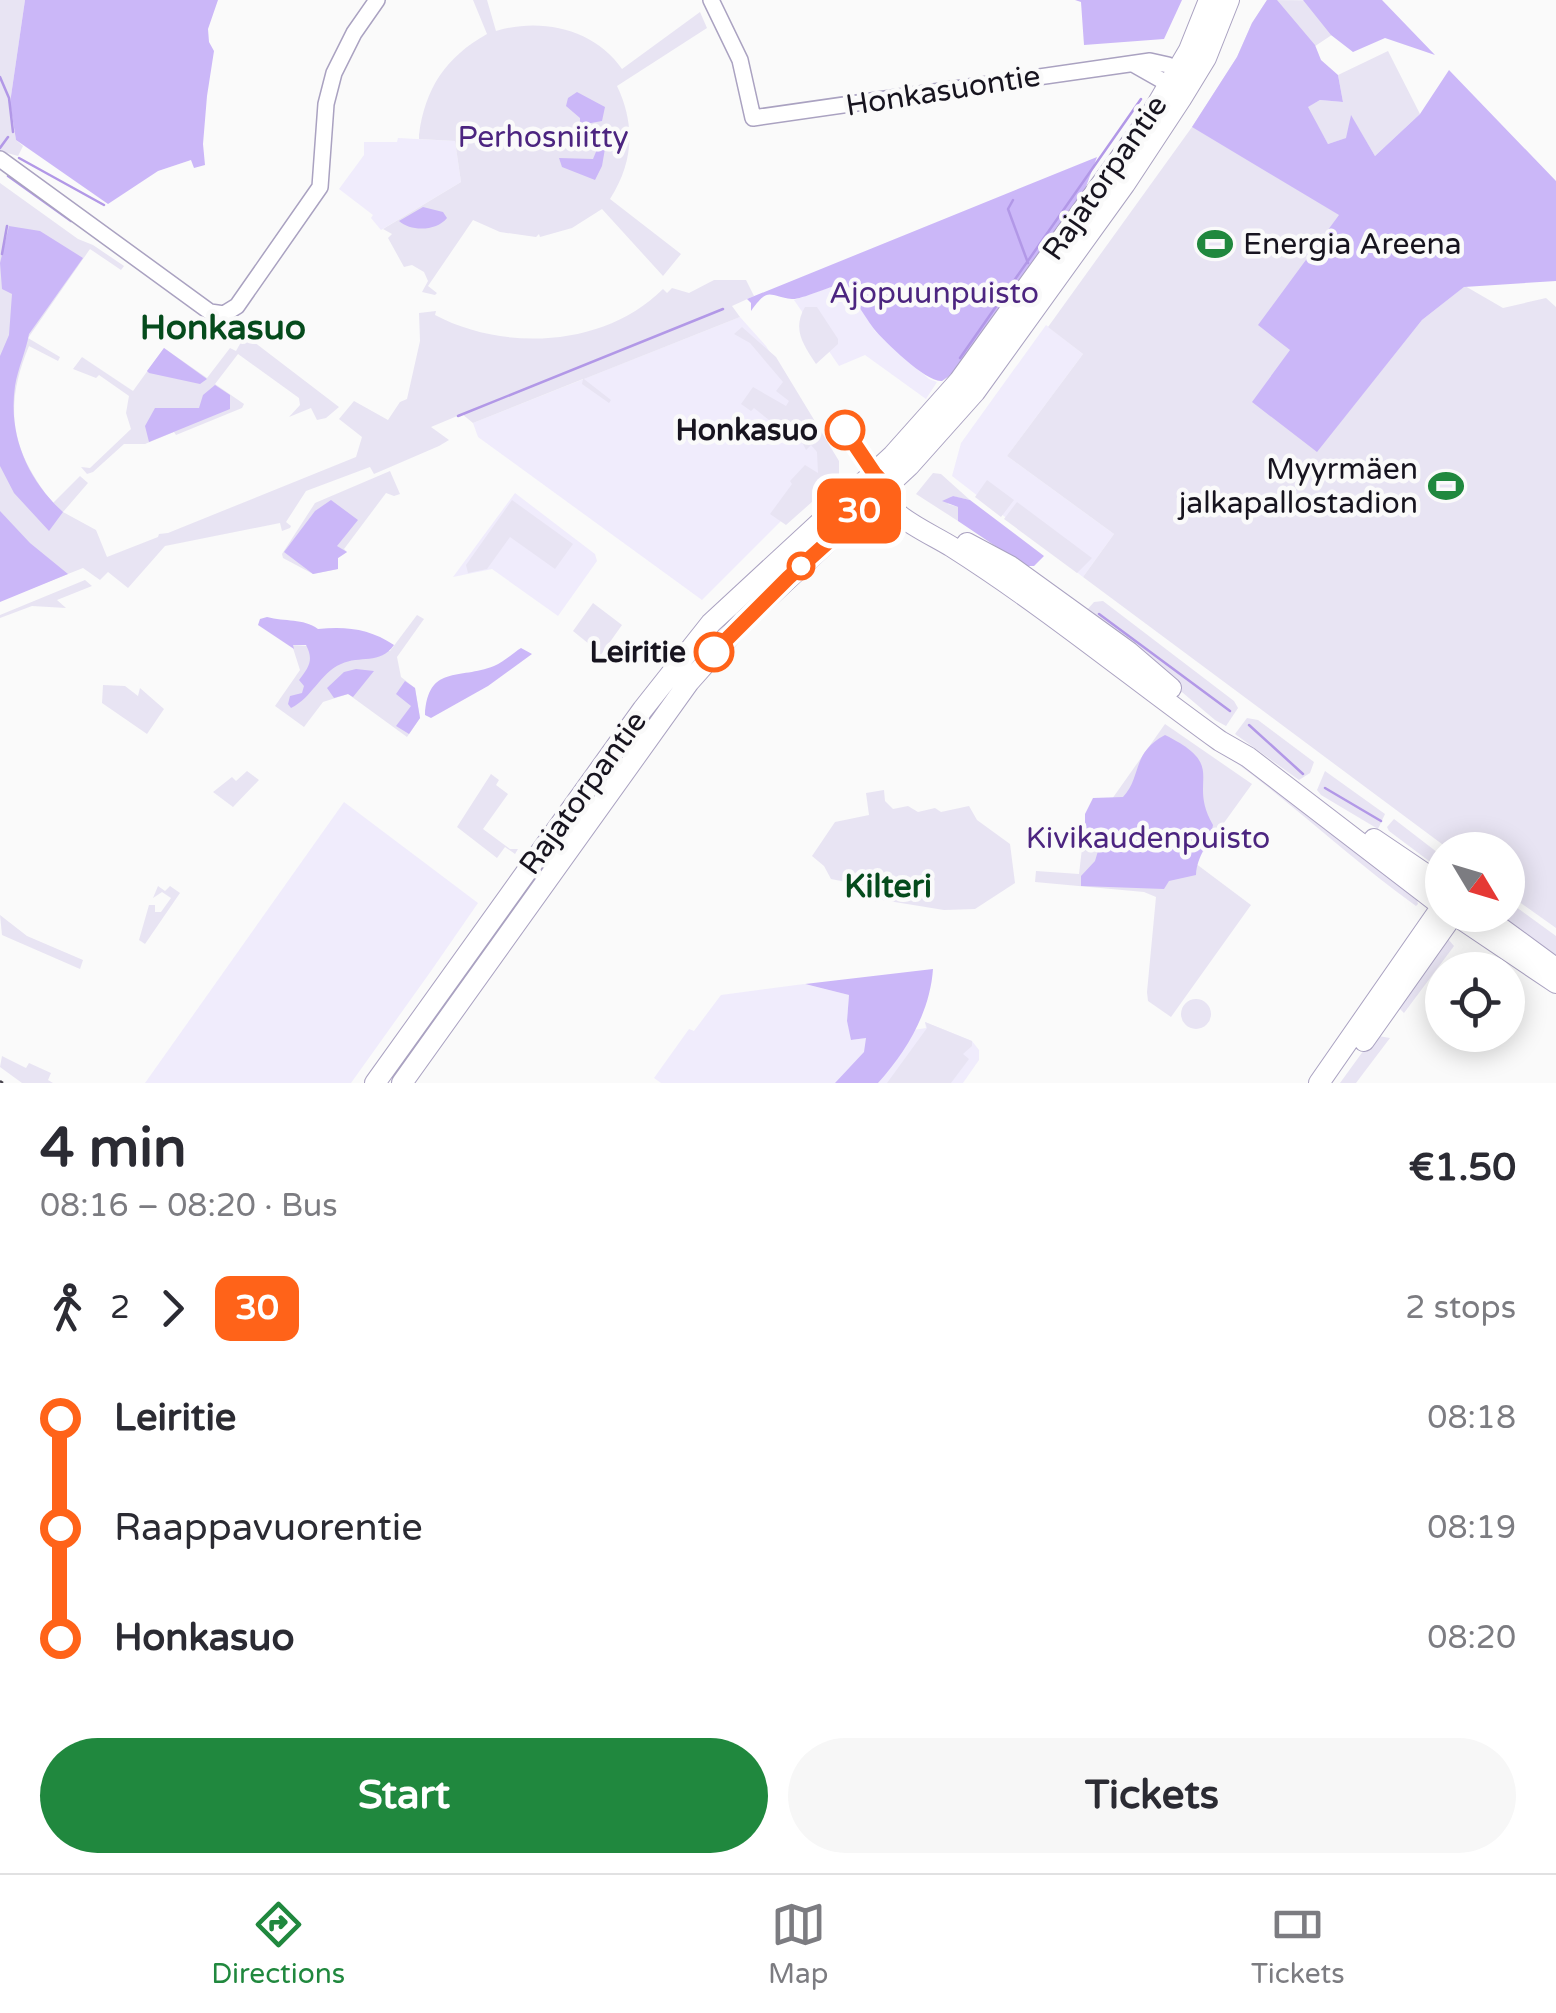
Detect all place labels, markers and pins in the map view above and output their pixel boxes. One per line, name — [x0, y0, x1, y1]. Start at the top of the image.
sports icon: Energia Areena — [1196, 225, 1234, 263]
place label: Energia Areena — [1243, 226, 1462, 263]
marker: Honkasuo — [826, 411, 864, 449]
place label: Honkasuo — [675, 412, 818, 449]
place label: Myyrmäen jalkapallostadion — [1177, 451, 1418, 522]
sports icon: Myyrmäen jalkapallostadion — [1427, 467, 1465, 505]
unlabelled marker — [788, 553, 814, 579]
marker: Leiritie — [695, 633, 733, 671]
place label: Leiritie — [589, 634, 686, 671]

